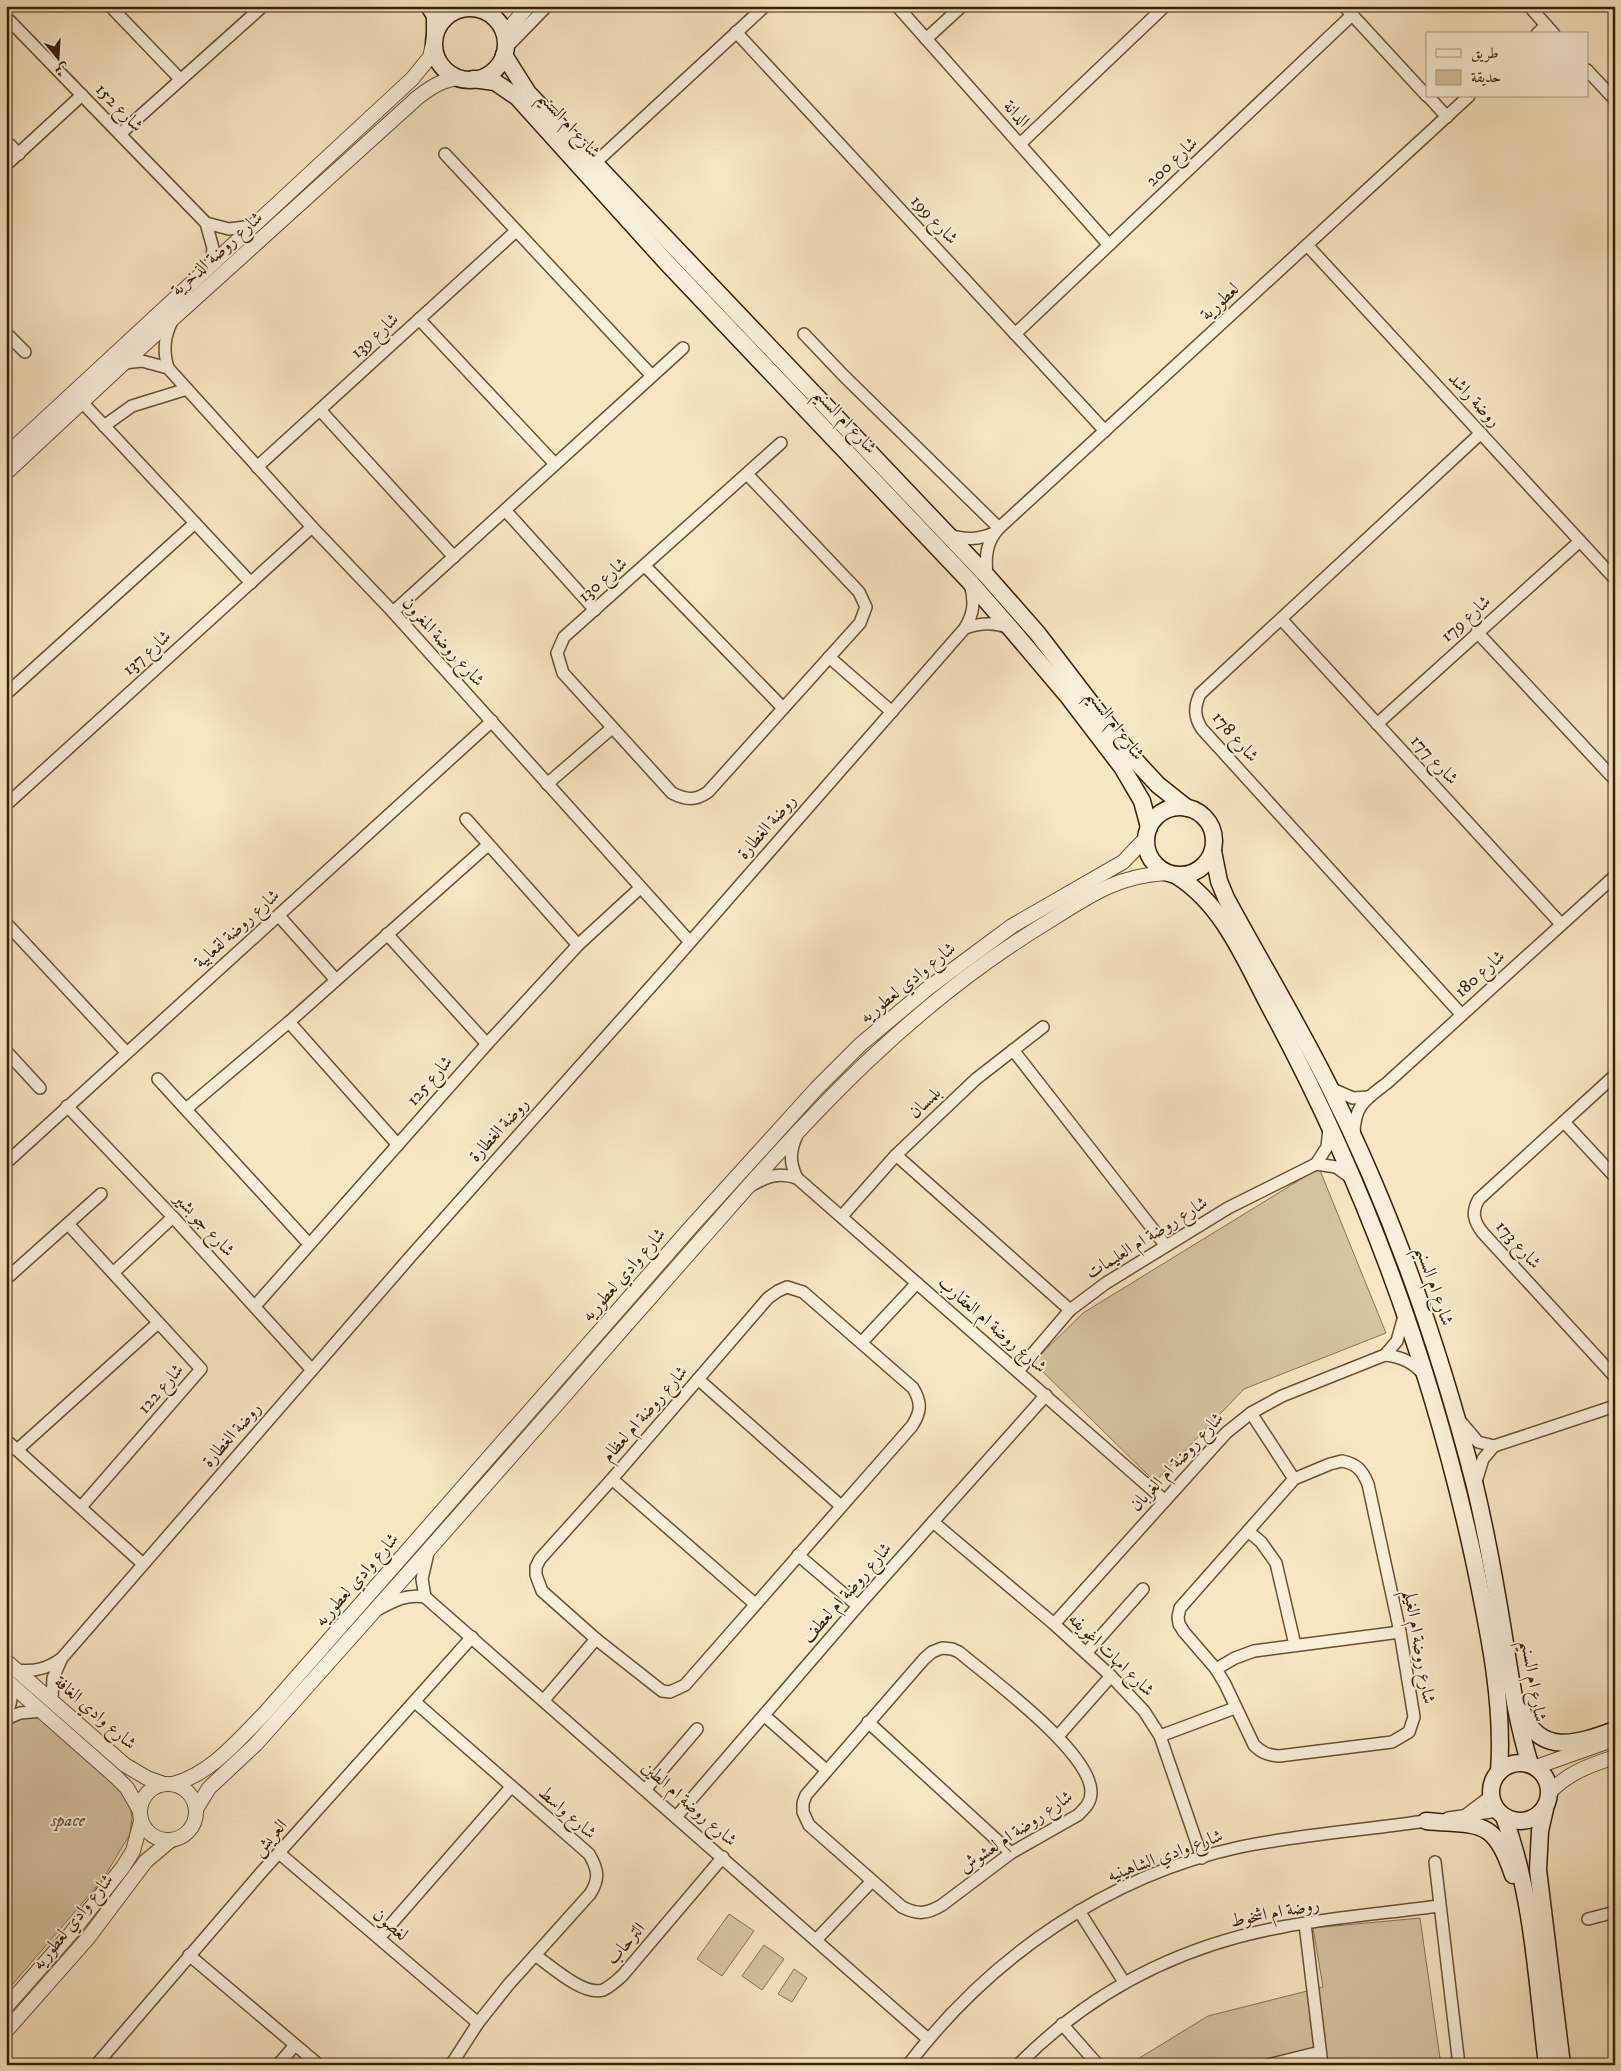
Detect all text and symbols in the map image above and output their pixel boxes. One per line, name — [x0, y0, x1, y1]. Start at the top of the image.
north arrow — [32, 32, 82, 82]
legend — [1426, 32, 1588, 98]
text: طريق — [1471, 44, 1498, 63]
text: ش — [52, 59, 71, 80]
text: حديقة — [1471, 68, 1501, 87]
street label: شارع 152 — [88, 79, 148, 139]
street label: شارع ام السنيم — [529, 87, 605, 167]
street label: الدانة — [998, 96, 1034, 132]
street label: شارع 200 — [1141, 132, 1205, 194]
street label: شارع 199 — [903, 191, 962, 251]
street label: شارع روضة الذخرية — [166, 207, 270, 303]
street label: لعطورية — [1196, 278, 1244, 326]
street label: شارع 139 — [346, 309, 406, 366]
street label: روضة راشد — [1443, 368, 1505, 432]
street label: شارع ام السنيم — [804, 383, 881, 463]
street label: شارع 130 — [574, 553, 634, 610]
street label: شارع 179 — [1436, 591, 1498, 650]
street label: شارع روضة المغرون — [395, 593, 489, 693]
street label: شارع 137 — [118, 625, 178, 683]
street label: شارع ام السنيم — [1077, 685, 1149, 768]
street label: شارع 178 — [1205, 707, 1263, 769]
street label: شارع 177 — [1403, 730, 1463, 792]
street label: روضة الغطارة — [733, 790, 801, 864]
street label: شارع روضة لقعابية — [190, 885, 286, 975]
street label: شارع وادي لعطوريه — [855, 938, 962, 1031]
street label: شارع 180 — [1450, 946, 1512, 1005]
street label: شارع 125 — [402, 1051, 460, 1113]
street label: بلمسان — [904, 1082, 946, 1124]
street label: روضة الغطارة — [464, 1093, 534, 1167]
street label: شارع جو بشير — [165, 1187, 239, 1264]
street label: شارع روضة ام العليمات — [1082, 1192, 1214, 1288]
street label: شارع 173 — [1488, 1216, 1546, 1276]
street label: شارع وادي لعطوريه — [577, 1223, 673, 1328]
street label: شارع ام السنيم — [1404, 1243, 1458, 1331]
street label: شارع روضة ام العقارب — [930, 1272, 1051, 1381]
street label: شارع 122 — [133, 1359, 191, 1421]
street label: شارع روضة ام لعظام — [597, 1361, 696, 1469]
street label: روضة الغطارة — [198, 1398, 266, 1472]
street label: شارع روضة ام الغربان — [1125, 1408, 1232, 1519]
street label: شارع وادي لعطوريه — [310, 1528, 406, 1633]
street label: شارع روضة ام لعطف — [797, 1538, 900, 1651]
street label: شارع روضة ام الغيلم — [1392, 1588, 1440, 1707]
street label: شارع امهات اغويفه — [1061, 1609, 1159, 1704]
street label: شارع ام السنيم — [1509, 1638, 1551, 1725]
street label: شارع وادي الغافة — [47, 1671, 141, 1757]
street label: شارع روضة ام الطين — [634, 1757, 741, 1854]
street label: شارع واسط — [531, 1782, 601, 1847]
street label: شارع روضة ام لعشوش — [955, 1786, 1079, 1882]
park label: space — [50, 1810, 86, 1832]
street label: العريش — [248, 1815, 292, 1861]
street label: شارع وادي الشاهينيه — [1104, 1825, 1227, 1890]
street label: شارع وادي لعطوريه — [28, 1869, 121, 1976]
street label: روضة ام اشخوط — [1228, 1894, 1322, 1936]
street label: لغصون — [368, 1904, 412, 1946]
street label: الترحاب — [602, 1918, 650, 1970]

